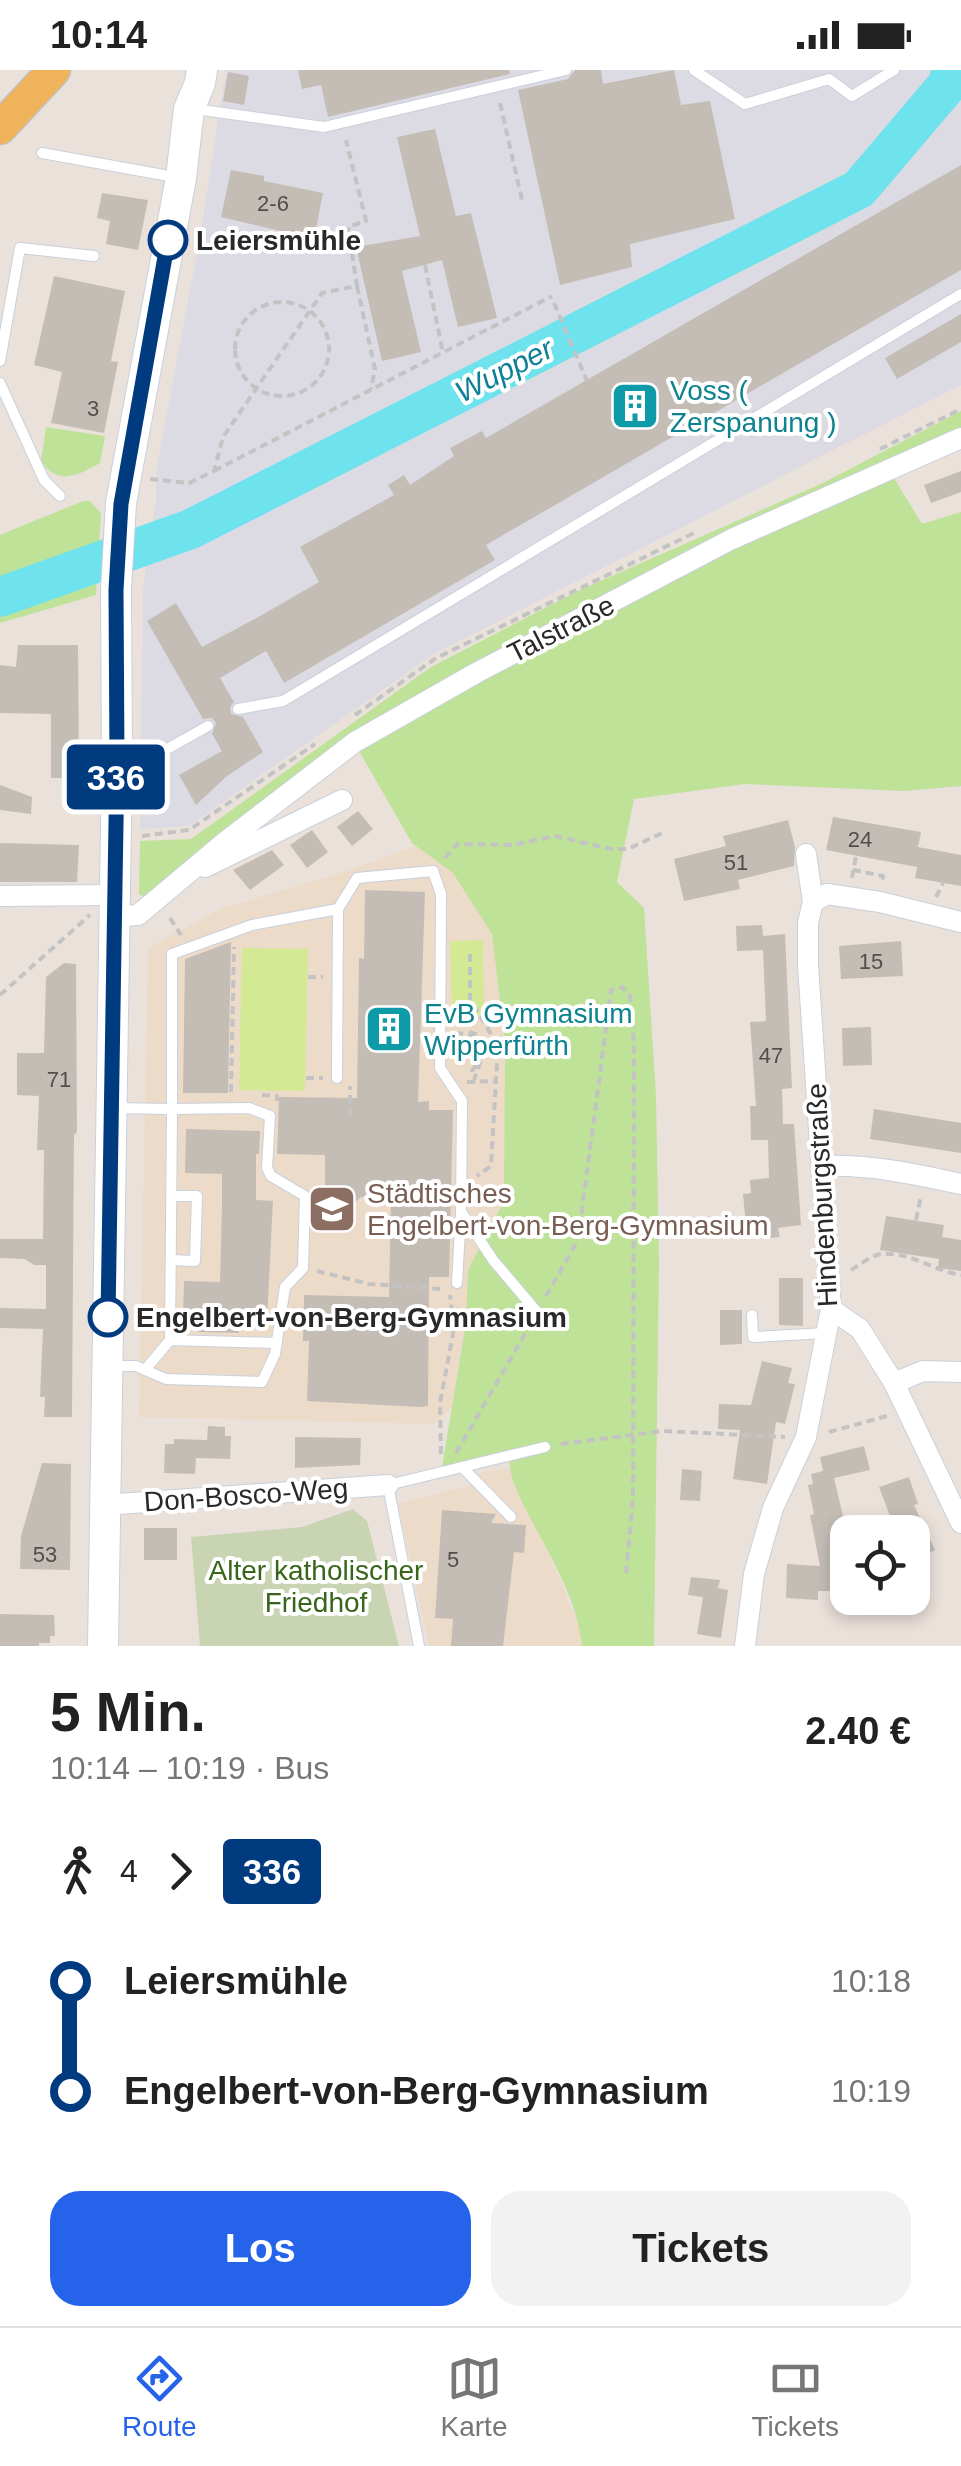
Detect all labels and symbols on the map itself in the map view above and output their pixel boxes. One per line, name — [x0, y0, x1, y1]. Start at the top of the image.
house number: 2-6 — [257, 191, 289, 216]
marker: Leiersmühle — [149, 221, 187, 259]
place label: Leiersmühle — [196, 225, 361, 256]
water label: Wupper — [450, 331, 559, 409]
place label: Voss ( Zerspanung ) — [670, 375, 837, 438]
building icon: Voss ( Zerspanung ) — [609, 380, 661, 432]
house number: 3 — [87, 396, 99, 421]
street label: Talstraße — [503, 589, 619, 669]
line badge: 336 — [58, 744, 174, 810]
house number: 24 — [848, 827, 872, 852]
house number: 51 — [724, 850, 748, 875]
house number: 15 — [859, 949, 883, 974]
place label: EvB Gymnasium Wipperfürth — [424, 998, 633, 1061]
building icon: EvB Gymnasium Wipperfürth — [363, 1003, 415, 1055]
house number: 47 — [759, 1043, 783, 1068]
house number: 71 — [47, 1067, 71, 1092]
street label: Hindenburgstraße — [801, 1082, 843, 1308]
place label: Städtisches Engelbert-von-Berg-Gymnasium — [367, 1178, 769, 1241]
school or university icon: Städtisches Engelbert-von-Berg-Gymnasium — [306, 1183, 358, 1235]
marker: Engelbert-von-Berg-Gymnasium — [89, 1298, 127, 1336]
place label: Engelbert-von-Berg-Gymnasium — [136, 1302, 567, 1333]
street label: Don-Bosco-Weg — [143, 1472, 349, 1518]
house number: 53 — [33, 1542, 57, 1567]
house number: 5 — [447, 1547, 459, 1572]
park label: Alter katholischer Friedhof — [209, 1555, 423, 1618]

